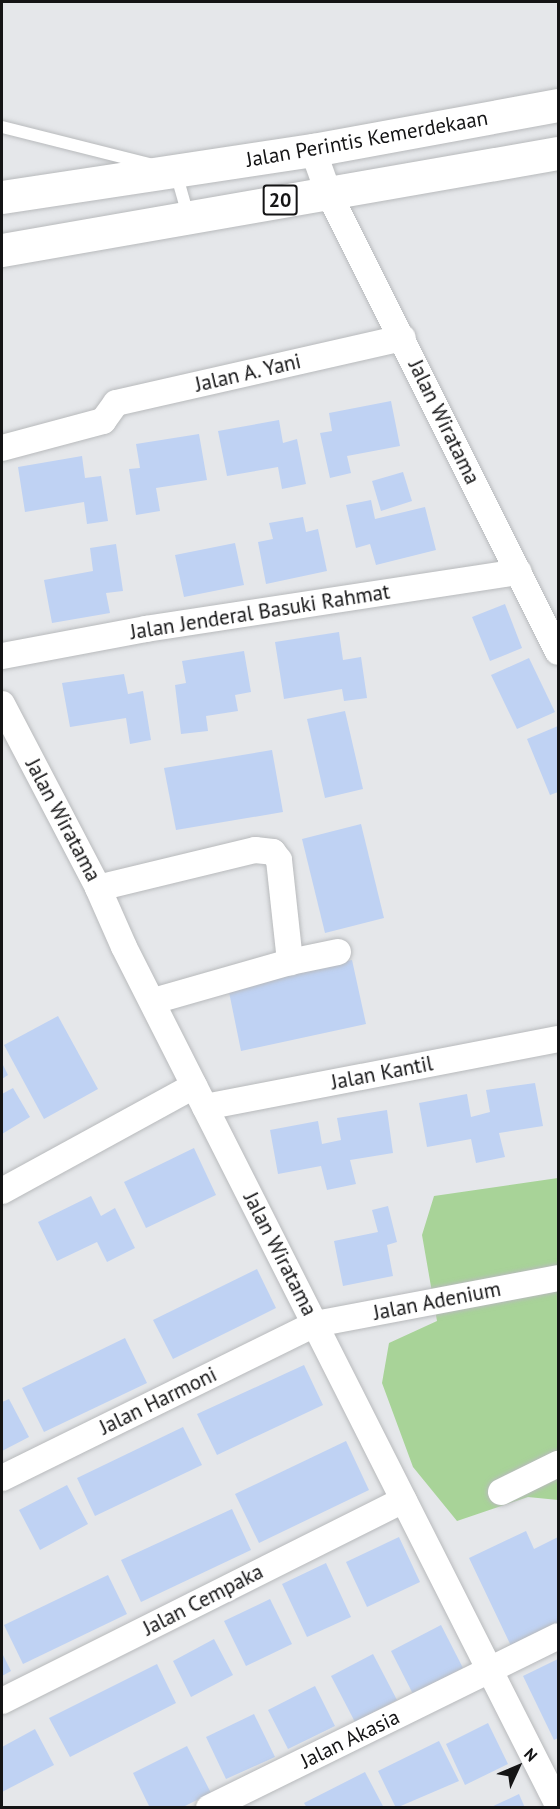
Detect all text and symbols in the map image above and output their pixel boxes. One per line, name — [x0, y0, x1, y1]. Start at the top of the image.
street label: Jalan Perintis Kemerdekaan — [244, 105, 490, 173]
road number: 20 — [262, 183, 298, 217]
street label: Jalan A. Yani — [191, 348, 305, 398]
street label: Jalan Wiratama — [403, 355, 485, 489]
street label: Jalan Jenderal Basuki Rahmat — [128, 579, 392, 645]
street label: Jalan Wiratama — [20, 754, 106, 886]
street label: Jalan Kantil — [329, 1051, 435, 1095]
street label: Jalan Wiratama — [238, 1188, 322, 1320]
street label: Jalan Adenium — [371, 1276, 503, 1326]
street label: Jalan Harmoni — [95, 1362, 221, 1440]
street label: Jalan Cempaka — [139, 1559, 267, 1641]
street label: Jalan Akasia — [296, 1704, 404, 1774]
north arrow — [488, 1737, 548, 1797]
text: N — [520, 1744, 542, 1765]

